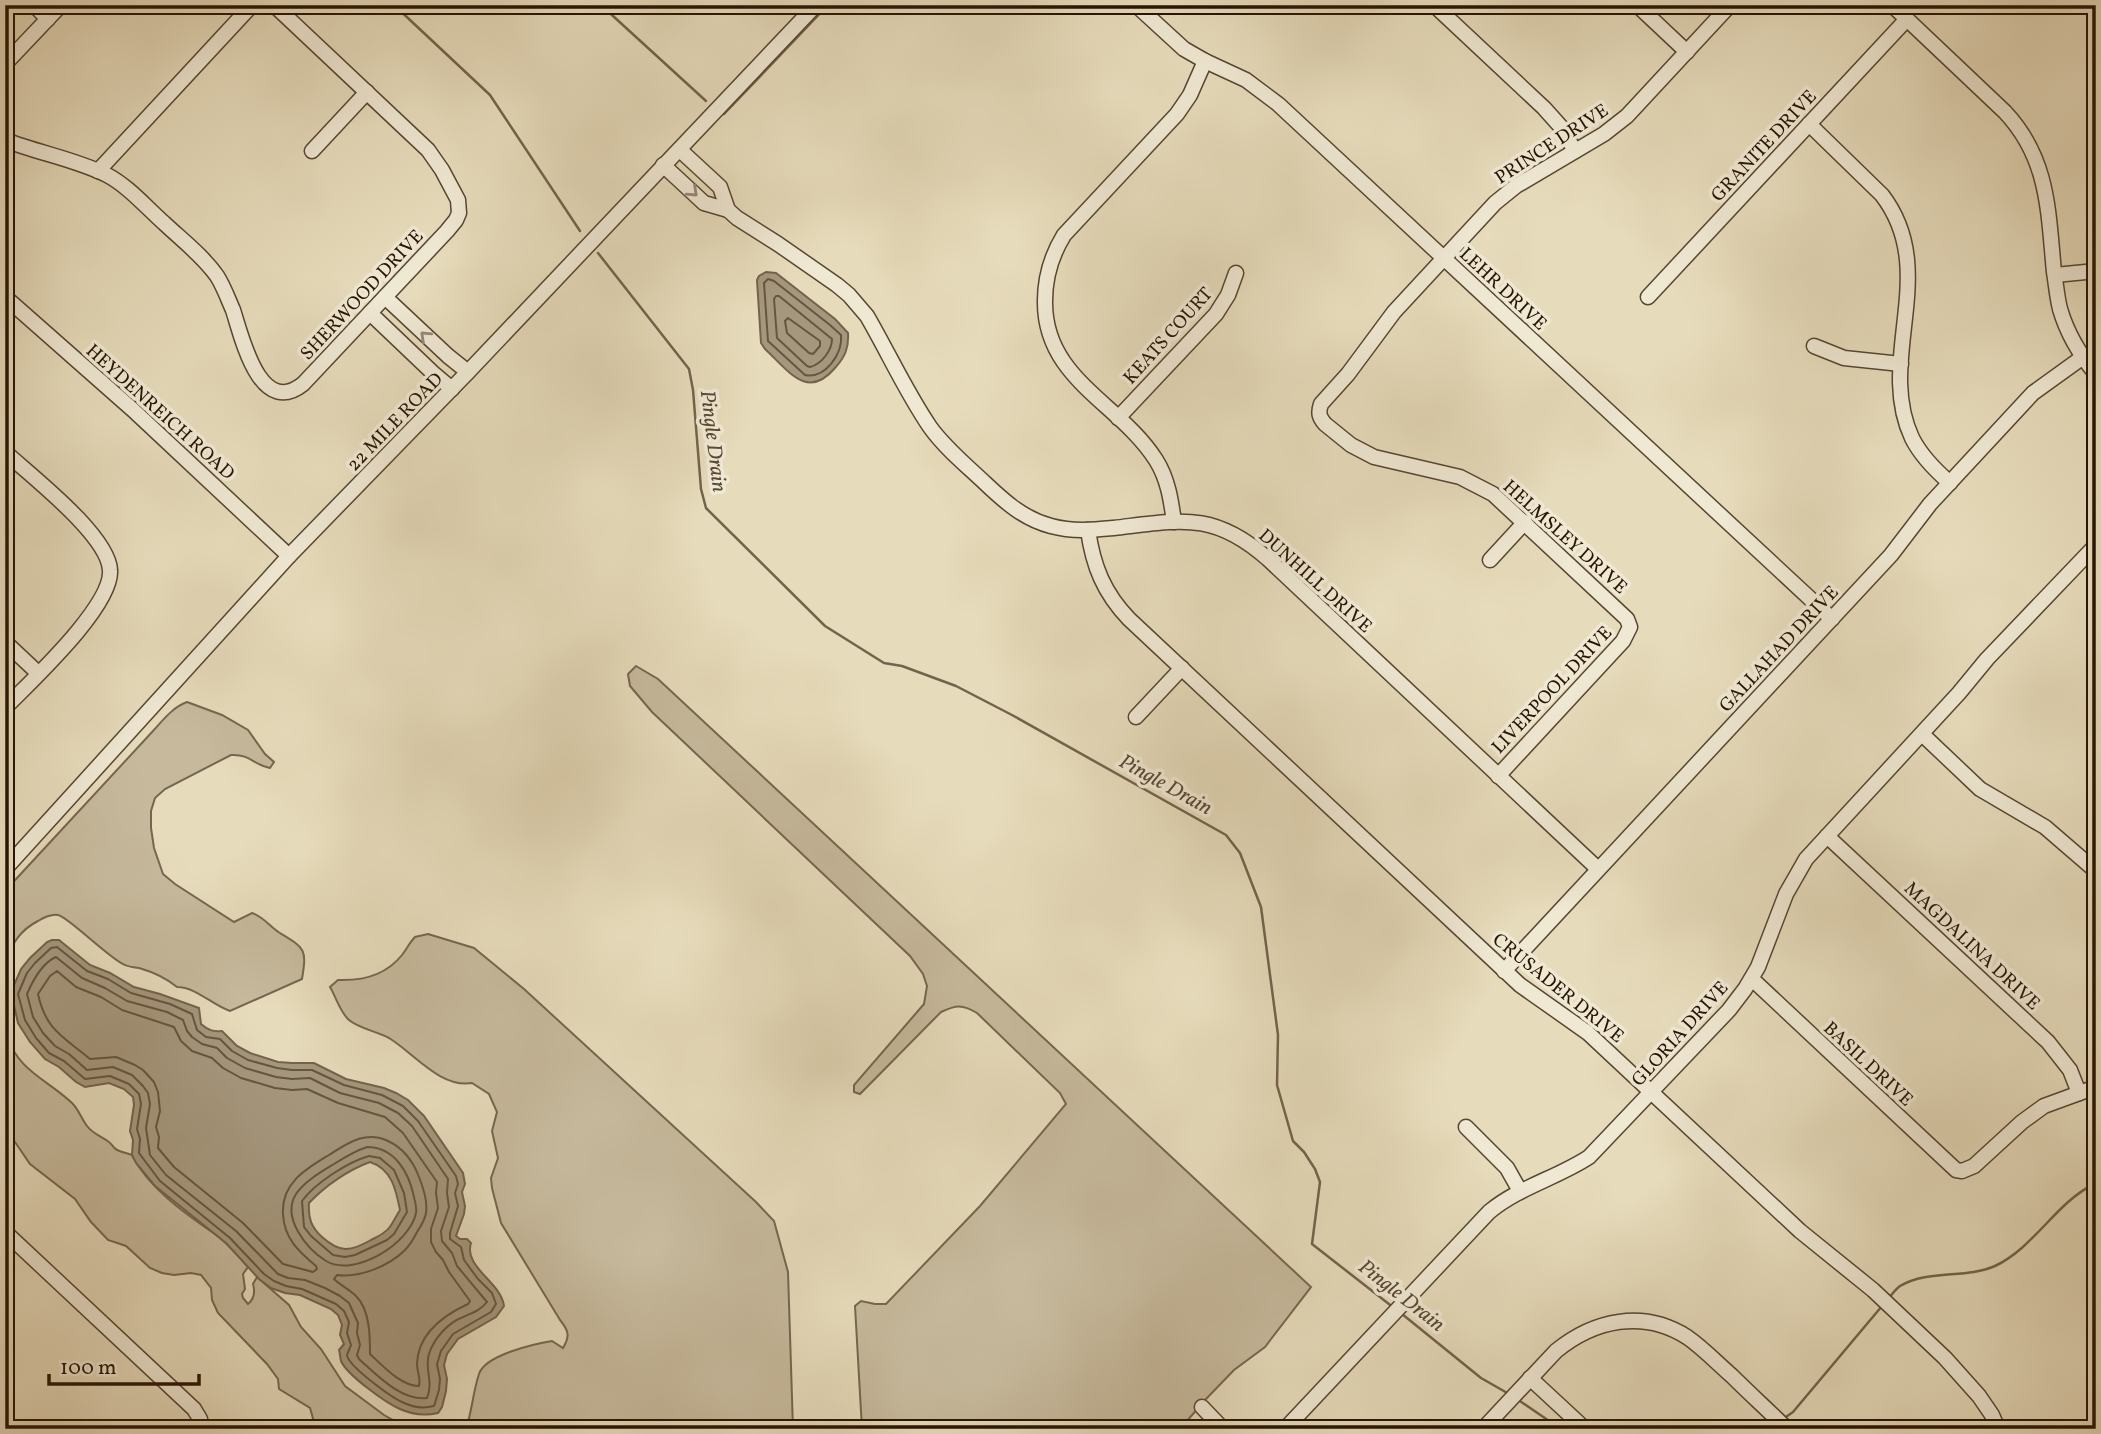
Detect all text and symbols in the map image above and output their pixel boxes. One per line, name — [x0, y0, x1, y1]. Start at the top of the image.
street label: GRANITE DRIVE — [1706, 85, 1823, 208]
street label: PRINCE DRIVE — [1490, 98, 1614, 191]
one-way arrow — [685, 184, 698, 197]
street label: SHERWOOD DRIVE — [295, 224, 430, 366]
street label: LEHR DRIVE — [1453, 242, 1552, 337]
street label: KEATS COURT — [1118, 282, 1219, 390]
one-way arrow — [421, 331, 434, 344]
street label: HEYDENREICH ROAD — [80, 339, 240, 487]
street label: 22 MILE ROAD — [342, 367, 449, 478]
water label: Pingle Drain — [692, 388, 733, 494]
street label: HELMSLEY DRIVE — [1497, 474, 1633, 600]
street label: DUNHILL DRIVE — [1252, 523, 1377, 640]
street label: GALLAHAD DRIVE — [1714, 580, 1845, 718]
street label: LIVERPOOL DRIVE — [1486, 621, 1619, 760]
water label: Pingle Drain — [1113, 748, 1217, 823]
street label: MAGDALINA DRIVE — [1898, 876, 2046, 1017]
street label: CRUSADER DRIVE — [1487, 927, 1629, 1050]
street label: GLORIA DRIVE — [1626, 976, 1735, 1093]
street label: BASIL DRIVE — [1817, 1016, 1918, 1113]
water label: Pingle Drain — [1352, 1253, 1451, 1339]
scale bar — [49, 1343, 200, 1387]
text: 100 m — [60, 1354, 117, 1383]

